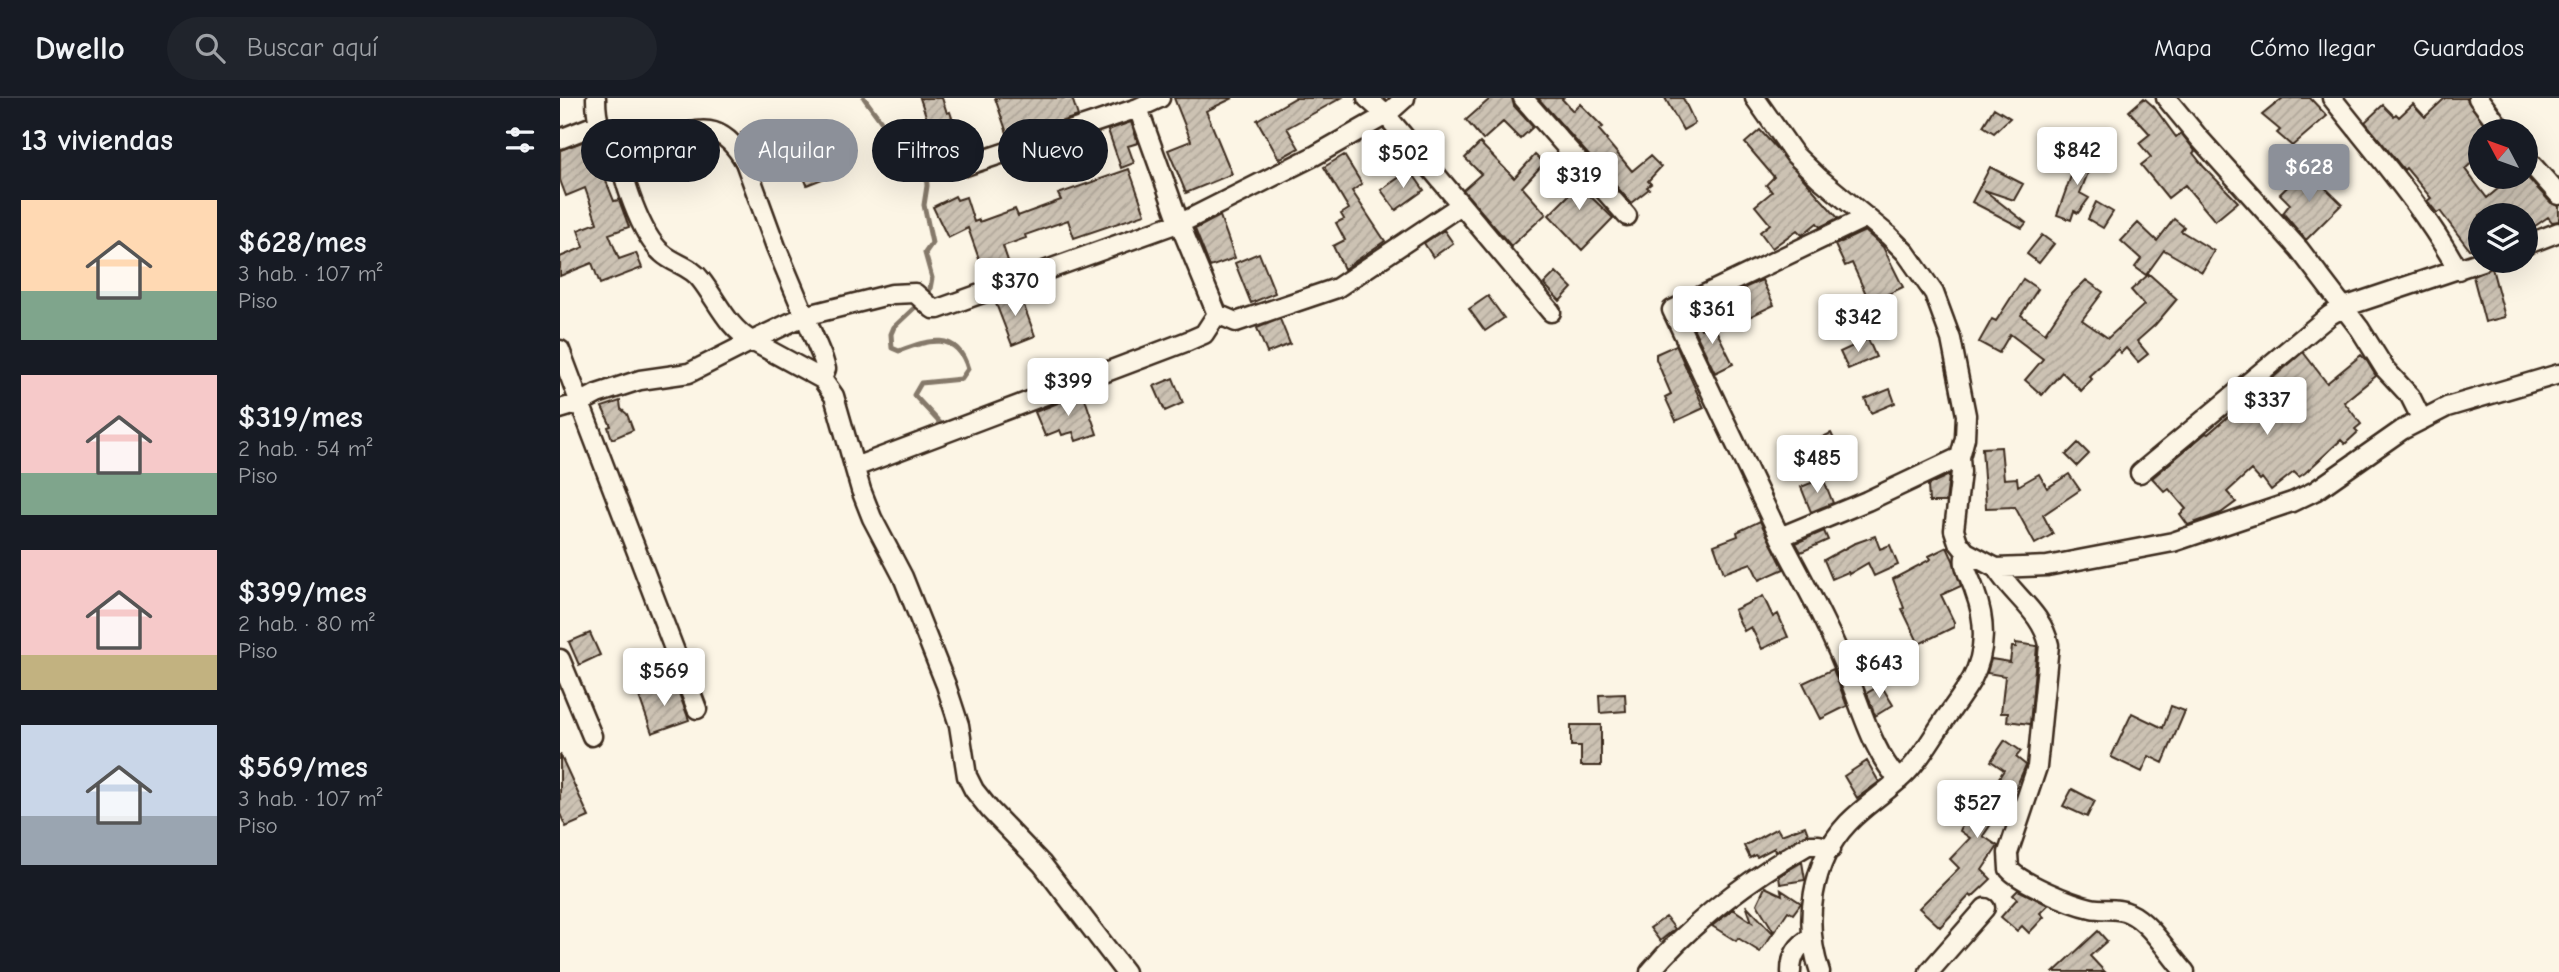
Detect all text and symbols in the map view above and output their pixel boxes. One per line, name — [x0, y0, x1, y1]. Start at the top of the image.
search box — [167, 17, 657, 80]
text: Dwello — [35, 29, 125, 67]
icon: search — [191, 29, 229, 67]
text: Buscar aquí — [247, 33, 378, 63]
text: Mapa — [2154, 34, 2212, 62]
text: Cómo llegar — [2250, 34, 2375, 62]
text: Guardados — [2413, 34, 2524, 62]
chip: Comprar — [581, 119, 720, 182]
chip: Alquilar — [734, 119, 858, 182]
chip: Filtros — [872, 119, 984, 182]
chip: Nuevo — [998, 119, 1108, 182]
north arrow — [2468, 119, 2538, 189]
map controls — [2468, 119, 2538, 273]
icon: filters — [501, 121, 539, 159]
text: 13 viviendas — [21, 123, 173, 158]
pin: $842 — [2036, 127, 2118, 187]
pin: $502 — [1362, 130, 1444, 190]
text: $842 — [2053, 136, 2101, 163]
text: $502 — [1378, 139, 1428, 166]
pin: $628 — [2268, 144, 2350, 204]
pin: $319 — [1538, 152, 1620, 212]
text: $628 — [2284, 153, 2334, 180]
text: $319 — [1556, 161, 1602, 188]
button: layers — [2468, 203, 2538, 273]
text: $628/mes — [238, 225, 367, 260]
icon: home — [77, 228, 161, 312]
pin: $370 — [974, 258, 1056, 318]
text: 3 hab. · 107 m² — [238, 260, 383, 287]
text: $370 — [991, 267, 1039, 294]
pin: $361 — [1671, 286, 1753, 346]
text: Piso — [238, 287, 278, 314]
pin: $342 — [1817, 294, 1899, 354]
text: $361 — [1689, 295, 1735, 322]
text: $342 — [1834, 303, 1882, 330]
pin: $399 — [1027, 358, 1109, 418]
text: $399 — [1043, 367, 1093, 394]
pin: $337 — [2226, 378, 2308, 437]
text: $337 — [2244, 386, 2290, 413]
text: $319/mes — [238, 400, 363, 435]
icon: home — [77, 403, 161, 487]
text: 2 hab. · 54 m² — [238, 435, 373, 462]
pin: $485 — [1776, 436, 1858, 495]
text: $485 — [1793, 444, 1841, 471]
text: Piso — [238, 462, 278, 489]
text: $399/mes — [238, 575, 367, 610]
icon: home — [77, 578, 161, 662]
text: 2 hab. · 80 m² — [238, 610, 375, 637]
text: Piso — [238, 637, 278, 664]
pin: $643 — [1838, 640, 1920, 700]
pin: $569 — [623, 648, 705, 708]
text: $643 — [1855, 649, 1903, 676]
text: $569 — [639, 657, 689, 684]
text: $569/mes — [238, 750, 368, 785]
icon: home — [77, 753, 161, 837]
pin: $527 — [1936, 780, 2018, 840]
text: 3 hab. · 107 m² — [238, 785, 383, 812]
text: $527 — [1953, 789, 2001, 816]
text: Piso — [238, 812, 278, 839]

